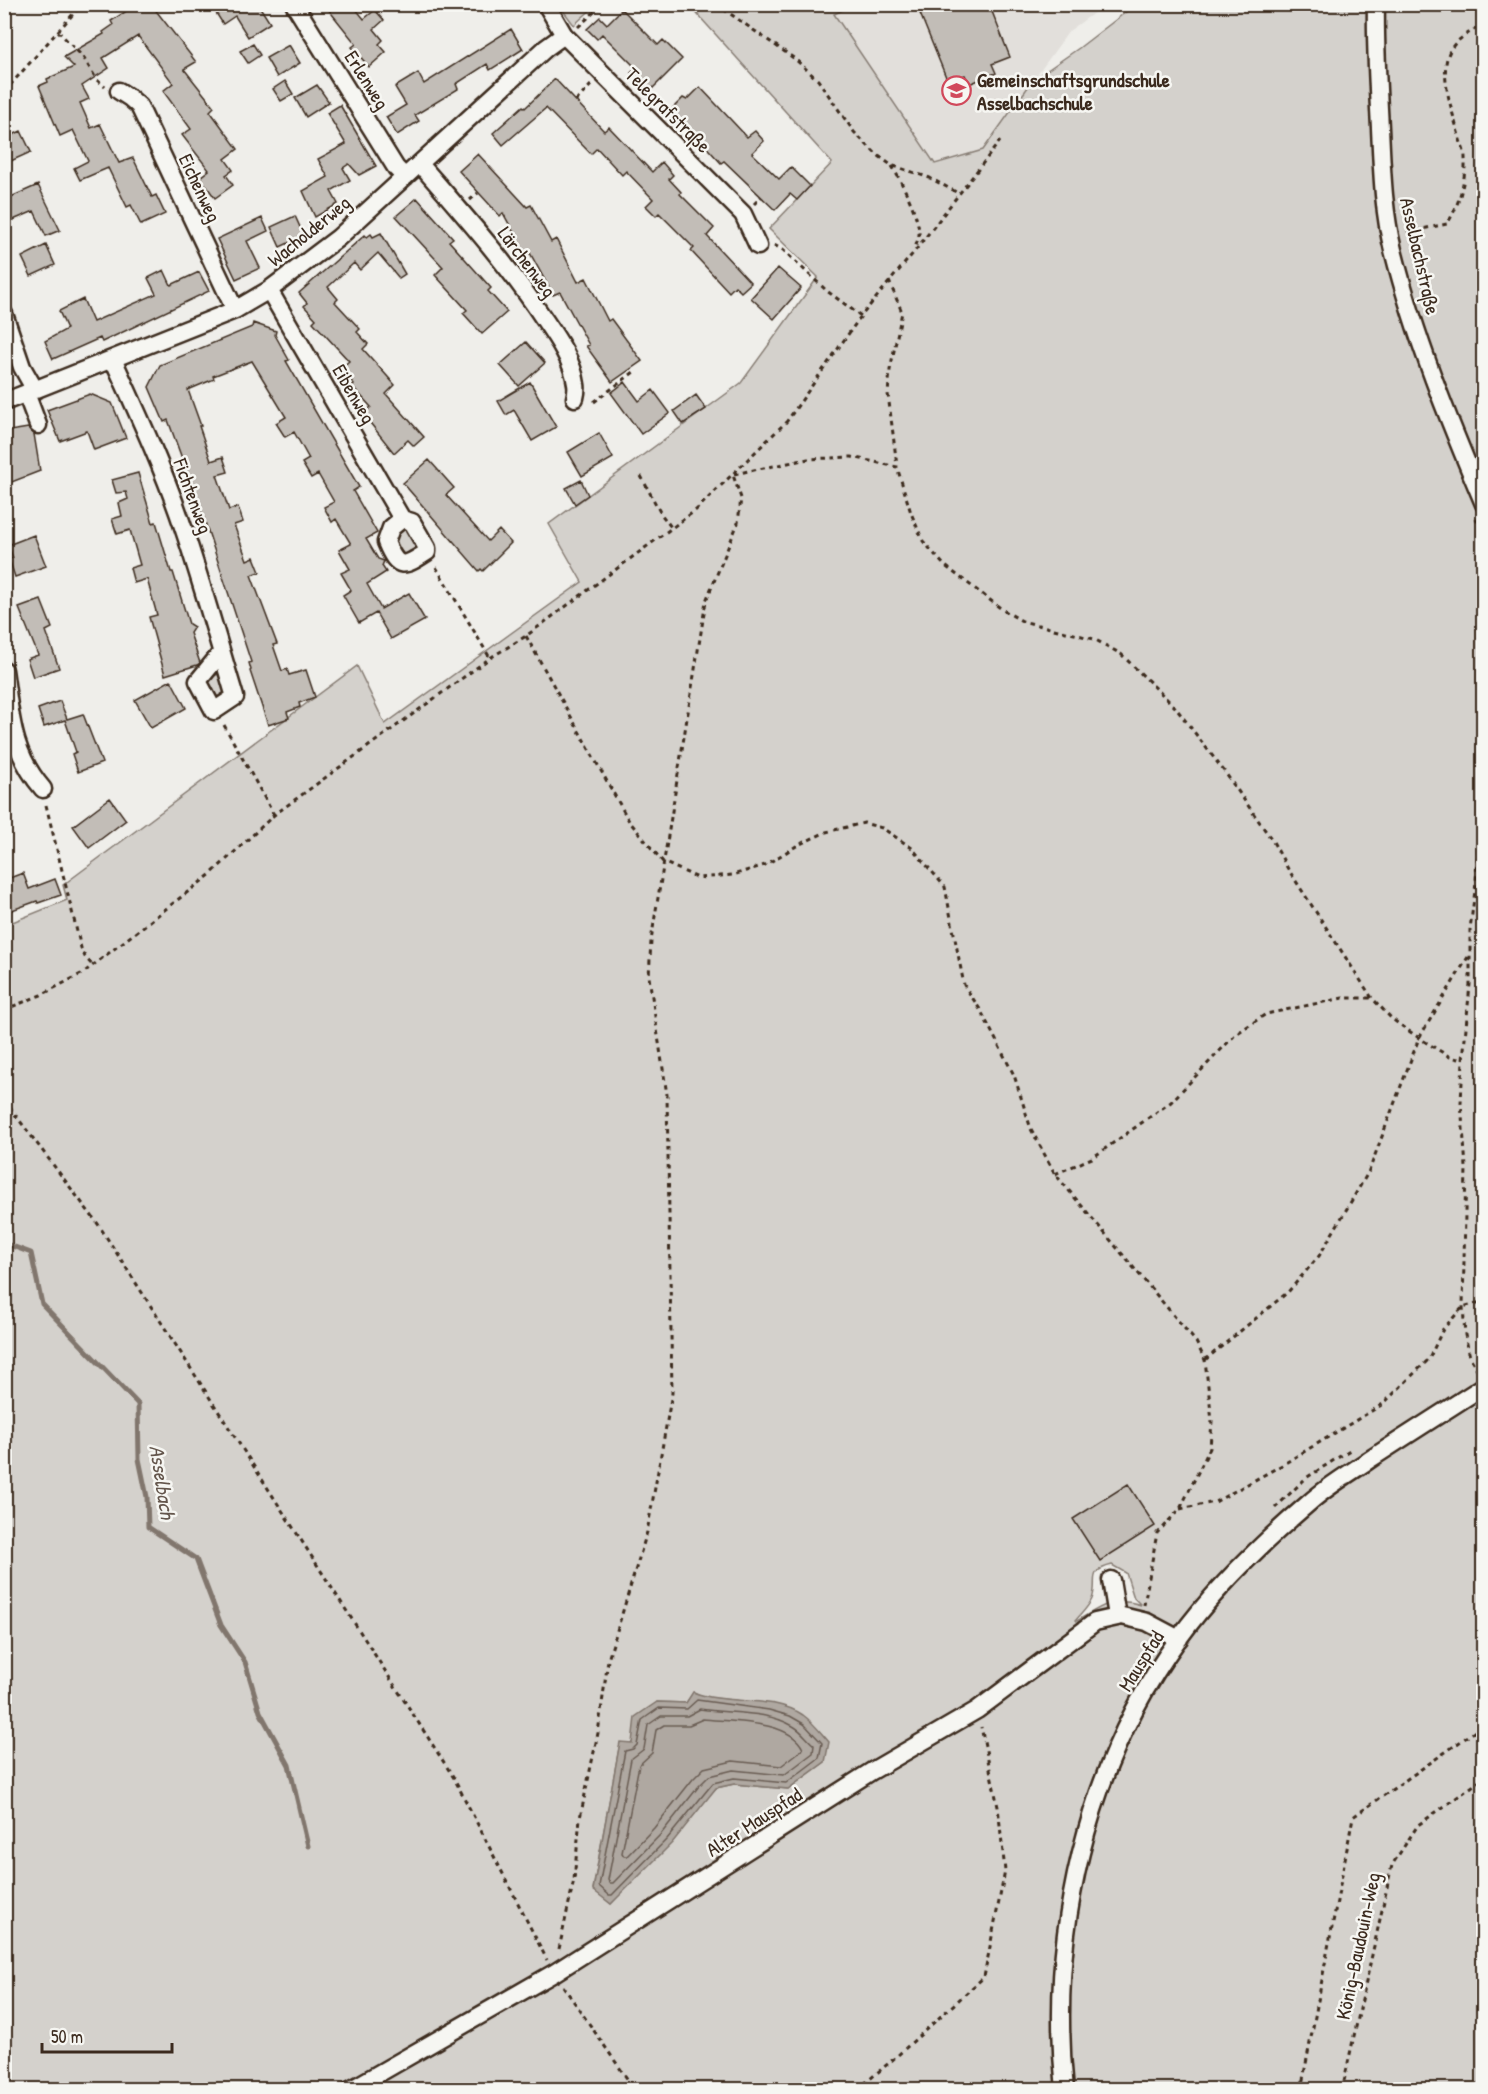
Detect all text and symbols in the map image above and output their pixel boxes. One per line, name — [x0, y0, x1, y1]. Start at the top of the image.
street label: Erlenweg — [339, 45, 396, 115]
street label: Telegrafstraße — [620, 61, 717, 158]
place label: Gemeinschaftsgrundschule Asselbachschule — [977, 66, 1170, 116]
school or university icon: Gemeinschaftsgrundschule Asselbachschule — [940, 75, 972, 107]
street label: Eichenweg — [173, 149, 228, 226]
street label: Wacholderweg — [262, 189, 356, 272]
street label: Asselbachstraße — [1394, 195, 1447, 317]
street label: Lärchenweg — [492, 221, 563, 303]
street label: Eibenweg — [327, 359, 382, 429]
street label: Fichtenweg — [167, 454, 220, 537]
water label: Asselbach — [142, 1443, 183, 1522]
street label: Mauspfad — [1111, 1625, 1170, 1696]
street label: Alter Mauspfad — [701, 1780, 807, 1863]
street label: König-Baudouin-Weg — [1329, 1870, 1386, 2022]
scale bar — [42, 2016, 172, 2054]
text: 50 m — [51, 2024, 83, 2049]

